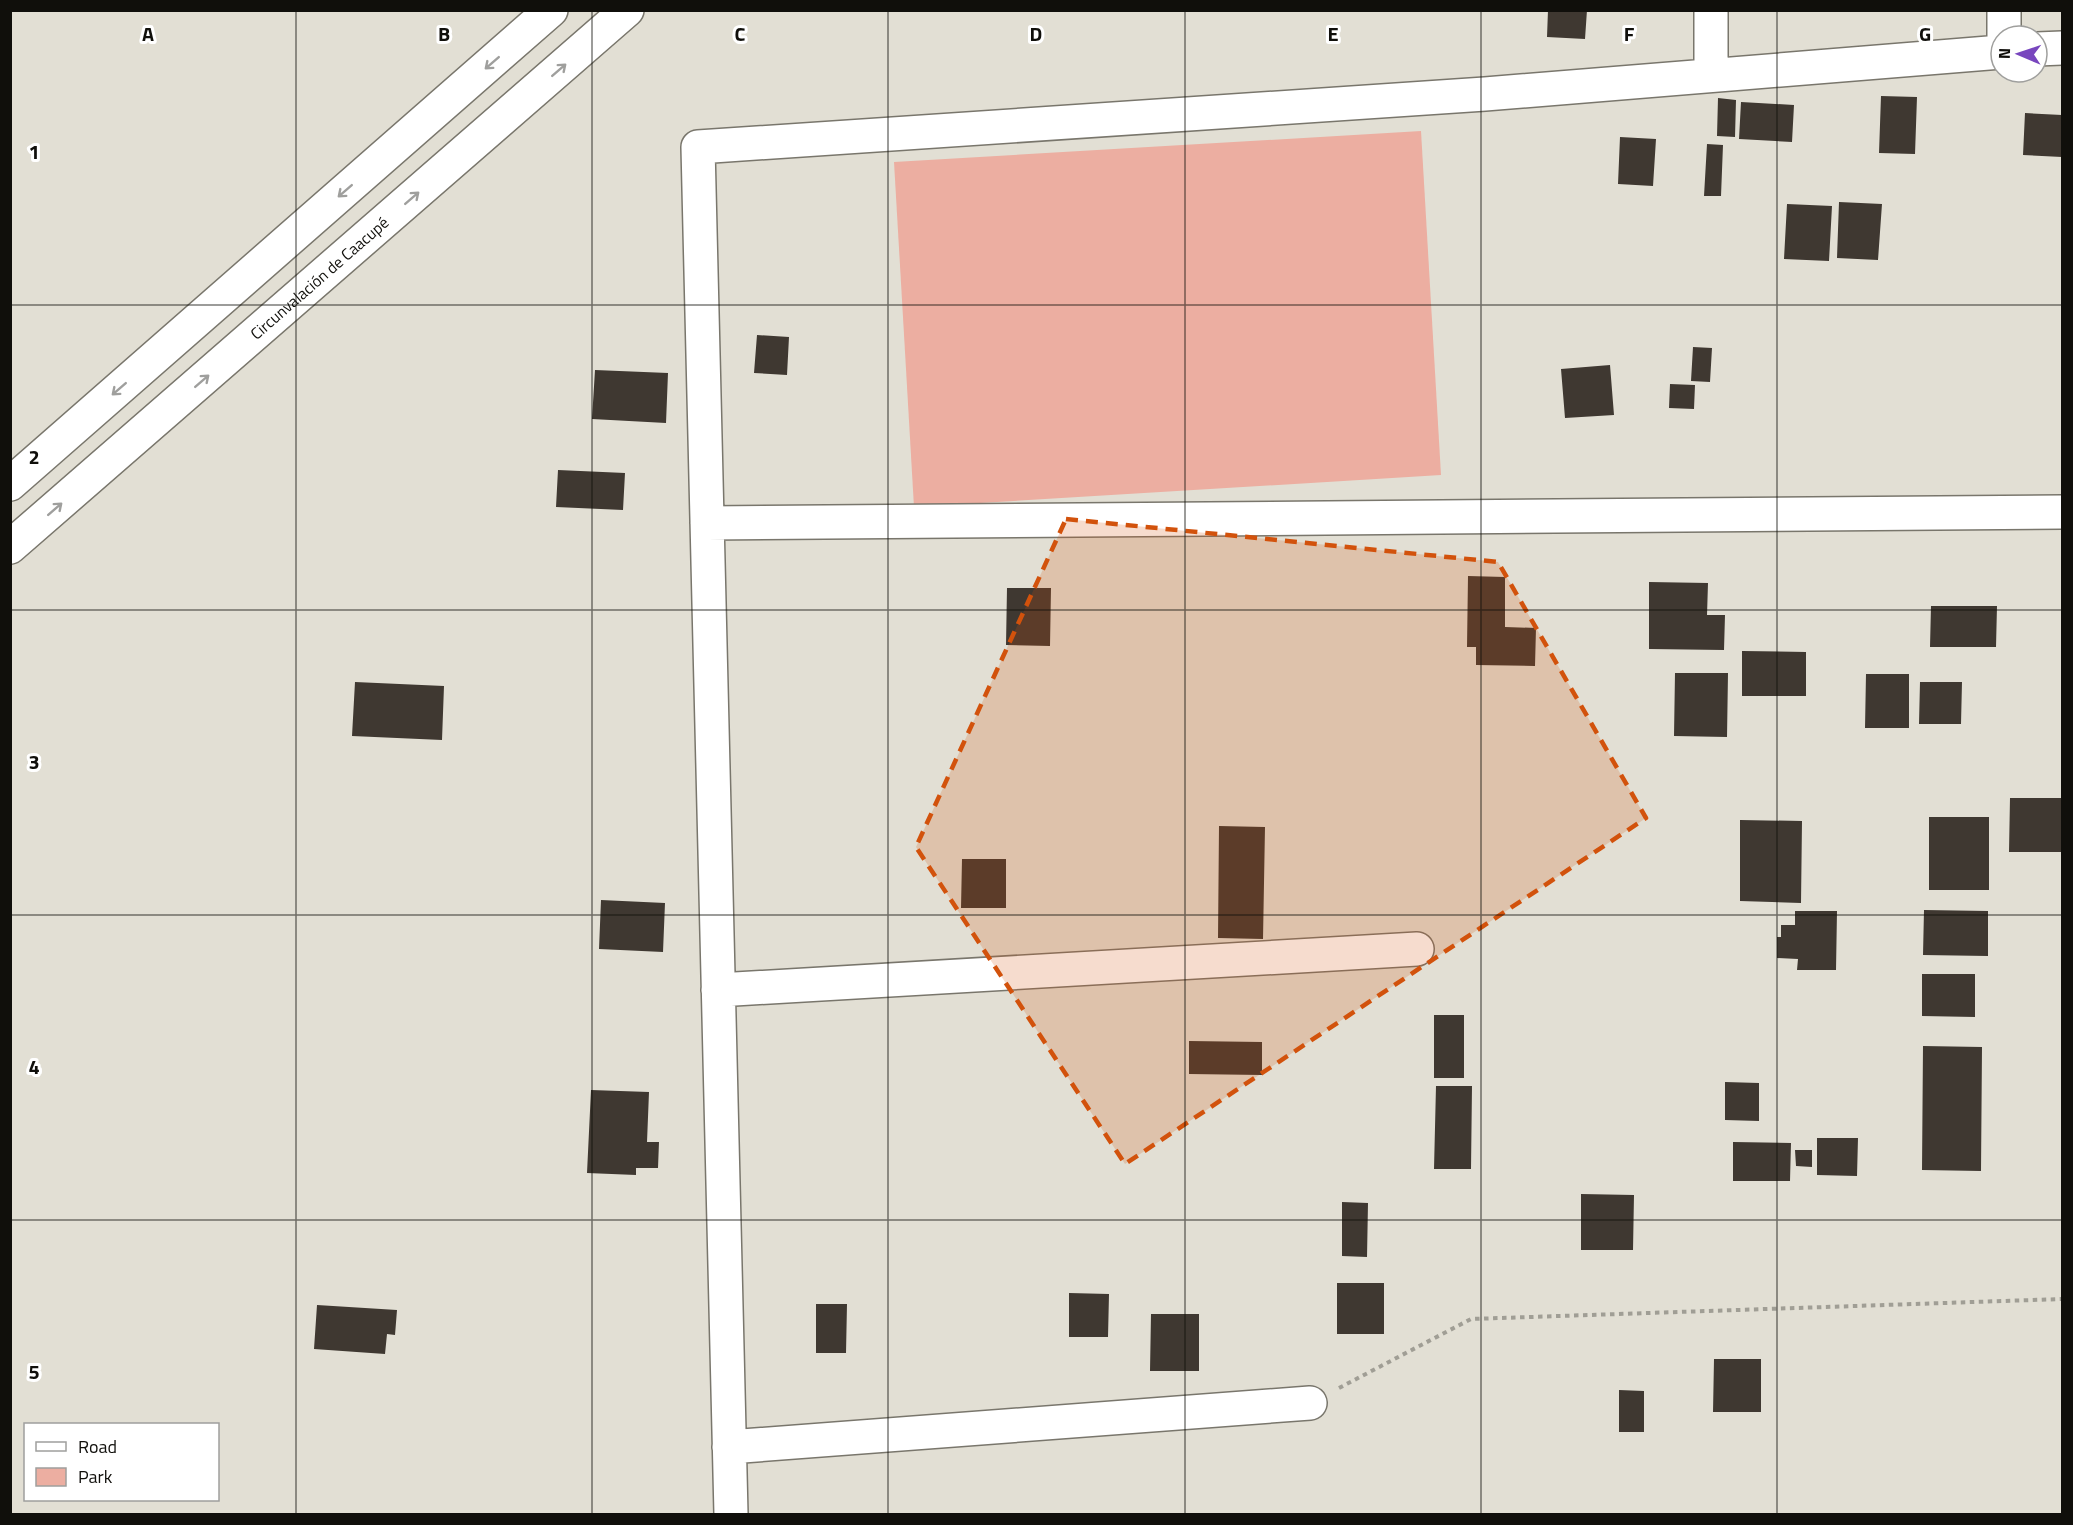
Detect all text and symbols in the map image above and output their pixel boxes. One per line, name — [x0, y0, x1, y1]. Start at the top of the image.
text: A — [142, 18, 154, 49]
text: B — [438, 18, 450, 49]
text: C — [735, 18, 746, 49]
text: D — [1030, 18, 1042, 49]
text: E — [1327, 18, 1339, 49]
text: F — [1624, 18, 1635, 49]
text: G — [1919, 18, 1931, 49]
north arrow — [1989, 24, 2049, 84]
text: N — [1992, 48, 2016, 59]
one-way arrow — [484, 56, 499, 70]
one-way arrow — [551, 63, 567, 76]
text: 1 — [28, 136, 40, 167]
one-way arrow — [338, 184, 353, 198]
one-way arrow — [404, 191, 419, 205]
street label: Circunvalación de Caacupé — [245, 211, 394, 345]
one-way arrow — [194, 374, 209, 388]
one-way arrow — [112, 382, 127, 396]
text: 2 — [28, 441, 40, 472]
one-way arrow — [47, 502, 62, 516]
text: 3 — [28, 746, 40, 777]
text: 4 — [28, 1051, 40, 1082]
text: 5 — [28, 1356, 40, 1387]
legend — [24, 1423, 219, 1501]
text: Road — [78, 1433, 117, 1460]
text: Park — [78, 1463, 113, 1490]

